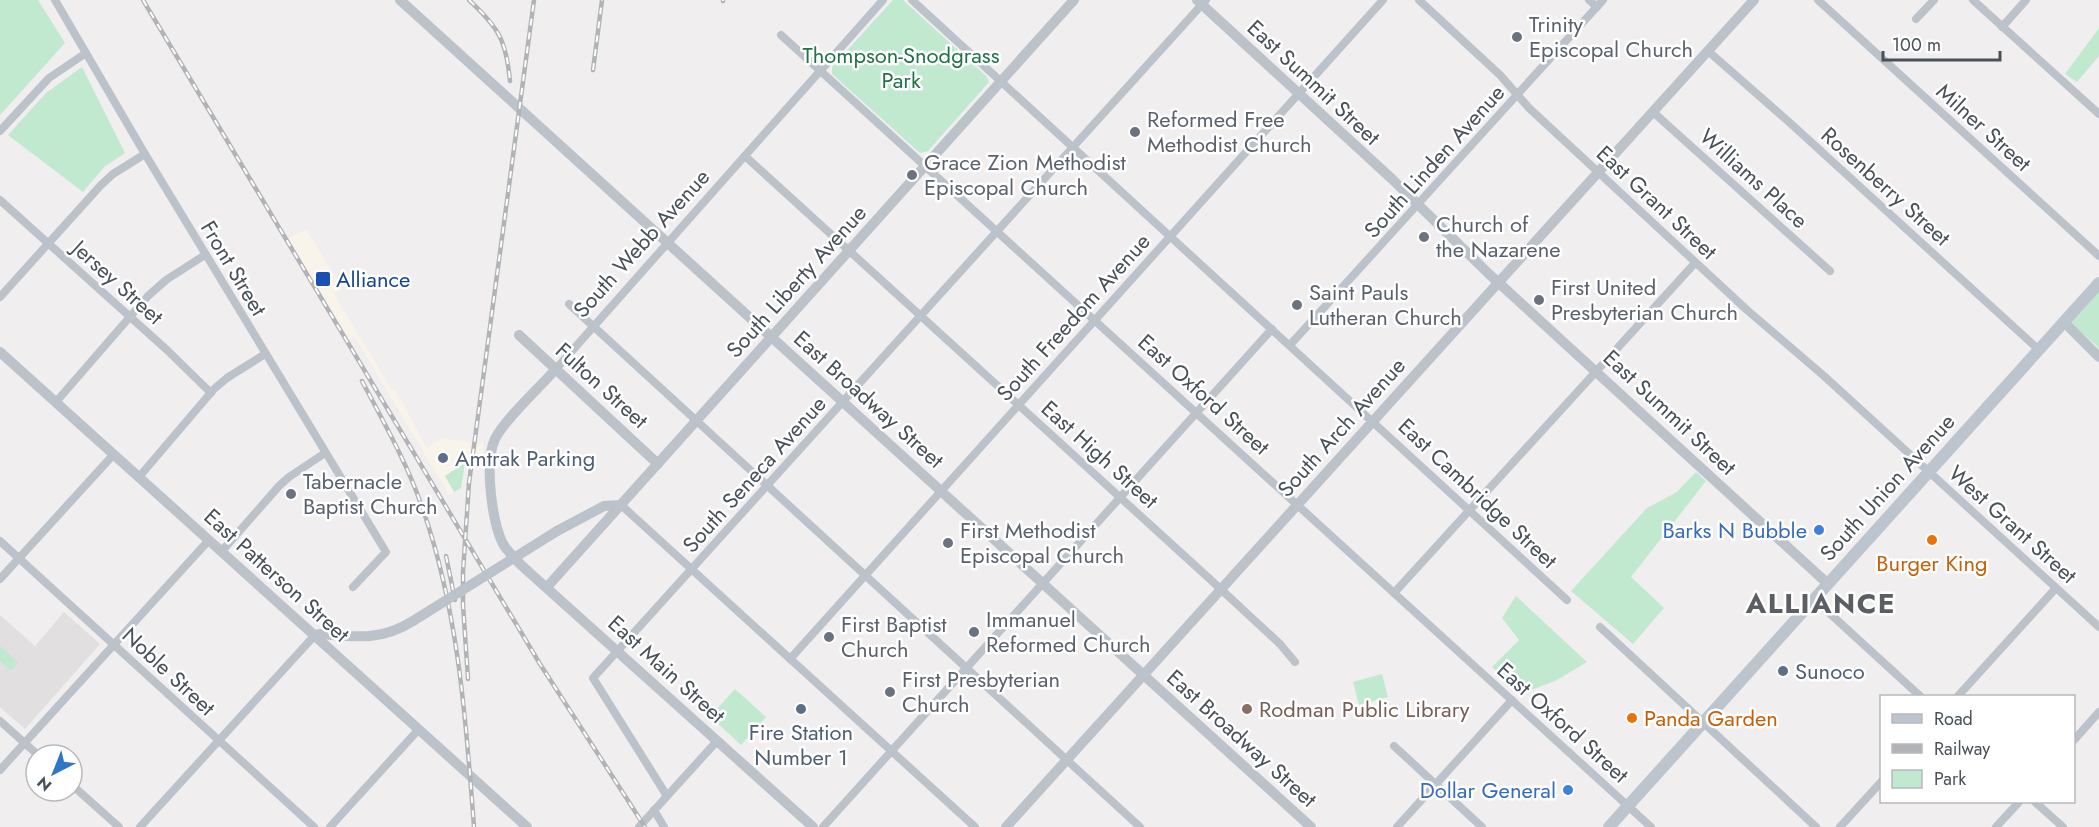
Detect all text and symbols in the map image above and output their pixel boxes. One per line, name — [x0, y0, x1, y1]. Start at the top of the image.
place label: Trinity Episcopal Church — [1529, 8, 1693, 65]
street label: East Summit Street — [1240, 12, 1388, 153]
scale bar — [1883, 24, 2000, 62]
marker: Trinity Episcopal Church — [1510, 30, 1524, 44]
text: 100 m — [1892, 32, 1941, 58]
park label: Thompson-Snodgrass Park — [802, 39, 1000, 96]
street label: Milner Street — [1929, 76, 2039, 179]
street label: South Linden Avenue — [1356, 77, 1512, 245]
place label: Reformed Free Methodist Church — [1147, 103, 1311, 160]
street label: Rosenberry Street — [1814, 119, 1958, 253]
street label: Williams Place — [1693, 121, 1815, 235]
marker: Reformed Free Methodist Church — [1128, 125, 1142, 139]
street label: East Grant Street — [1590, 138, 1725, 267]
place label: Grace Zion Methodist Episcopal Church — [924, 146, 1127, 203]
street label: South Webb Avenue — [565, 161, 717, 325]
marker: Grace Zion Methodist Episcopal Church — [905, 168, 919, 182]
street label: South Liberty Avenue — [718, 197, 874, 365]
place label: Church of the Nazarene — [1436, 208, 1561, 265]
street label: Front Street — [193, 214, 275, 322]
street label: South Freedom Avenue — [989, 226, 1157, 408]
street label: Jersey Street — [63, 230, 171, 332]
marker: Church of the Nazarene — [1417, 230, 1431, 244]
place label: Alliance — [336, 263, 410, 295]
marker: Alliance — [314, 270, 332, 288]
place label: First United Presbyterian Church — [1551, 271, 1738, 328]
place label: Saint Pauls Lutheran Church — [1309, 276, 1462, 333]
marker: First United Presbyterian Church — [1532, 293, 1546, 307]
marker: Saint Pauls Lutheran Church — [1290, 298, 1304, 312]
street label: East Broadway Street — [787, 323, 952, 476]
street label: East Oxford Street — [1131, 326, 1277, 462]
street label: Fulton Street — [549, 335, 656, 436]
street label: East Summit Street — [1596, 342, 1744, 483]
street label: South Arch Avenue — [1270, 350, 1412, 504]
street label: South Seneca Avenue — [675, 388, 833, 560]
street label: East High Street — [1034, 393, 1166, 516]
street label: South Union Avenue — [1812, 406, 1962, 568]
street label: East Cambridge Street — [1391, 411, 1565, 576]
place label: Amtrak Parking — [455, 442, 595, 474]
marker: Amtrak Parking — [436, 451, 450, 465]
street label: West Grant Street — [1942, 458, 2085, 591]
place label: Tabernacle Baptist Church — [303, 465, 438, 522]
marker: Tabernacle Baptist Church — [284, 487, 298, 501]
street label: East Patterson Street — [197, 501, 357, 650]
place label: First Methodist Episcopal Church — [960, 514, 1124, 571]
place label: Barks N Bubble — [1663, 514, 1807, 546]
marker: Barks N Bubble — [1812, 523, 1826, 537]
marker: Burger King — [1925, 533, 1939, 547]
marker: First Methodist Episcopal Church — [941, 536, 955, 550]
place label: Burger King — [1876, 547, 1988, 579]
district label: ALLIANCE — [1745, 583, 1896, 624]
place label: Immanuel Reformed Church — [986, 603, 1151, 660]
street label: East Main Street — [601, 608, 733, 731]
place label: First Baptist Church — [841, 608, 947, 665]
street label: Noble Street — [115, 619, 223, 723]
marker: Immanuel Reformed Church — [967, 625, 981, 639]
marker: First Baptist Church — [822, 630, 836, 644]
street label: East Oxford Street — [1490, 654, 1636, 790]
place label: Sunoco — [1795, 655, 1865, 687]
street label: East Broadway Street — [1160, 662, 1325, 815]
place label: First Presbyterian Church — [902, 663, 1060, 720]
marker: Sunoco — [1776, 664, 1790, 678]
marker: First Presbyterian Church — [883, 685, 897, 699]
place label: Rodman Public Library — [1259, 693, 1470, 725]
legend — [1880, 695, 2075, 803]
marker: Fire Station Number 1 — [794, 702, 808, 716]
marker: Rodman Public Library — [1240, 702, 1254, 716]
place label: Panda Garden — [1644, 702, 1778, 734]
text: Road — [1934, 706, 1973, 732]
marker: Panda Garden — [1625, 711, 1639, 725]
place label: Fire Station Number 1 — [749, 716, 853, 773]
text: Railway — [1934, 736, 1990, 762]
north arrow — [24, 743, 84, 803]
text: Park — [1934, 766, 1966, 792]
text: N — [32, 771, 57, 797]
place label: Dollar General — [1420, 774, 1556, 806]
marker: Dollar General — [1561, 783, 1575, 797]

